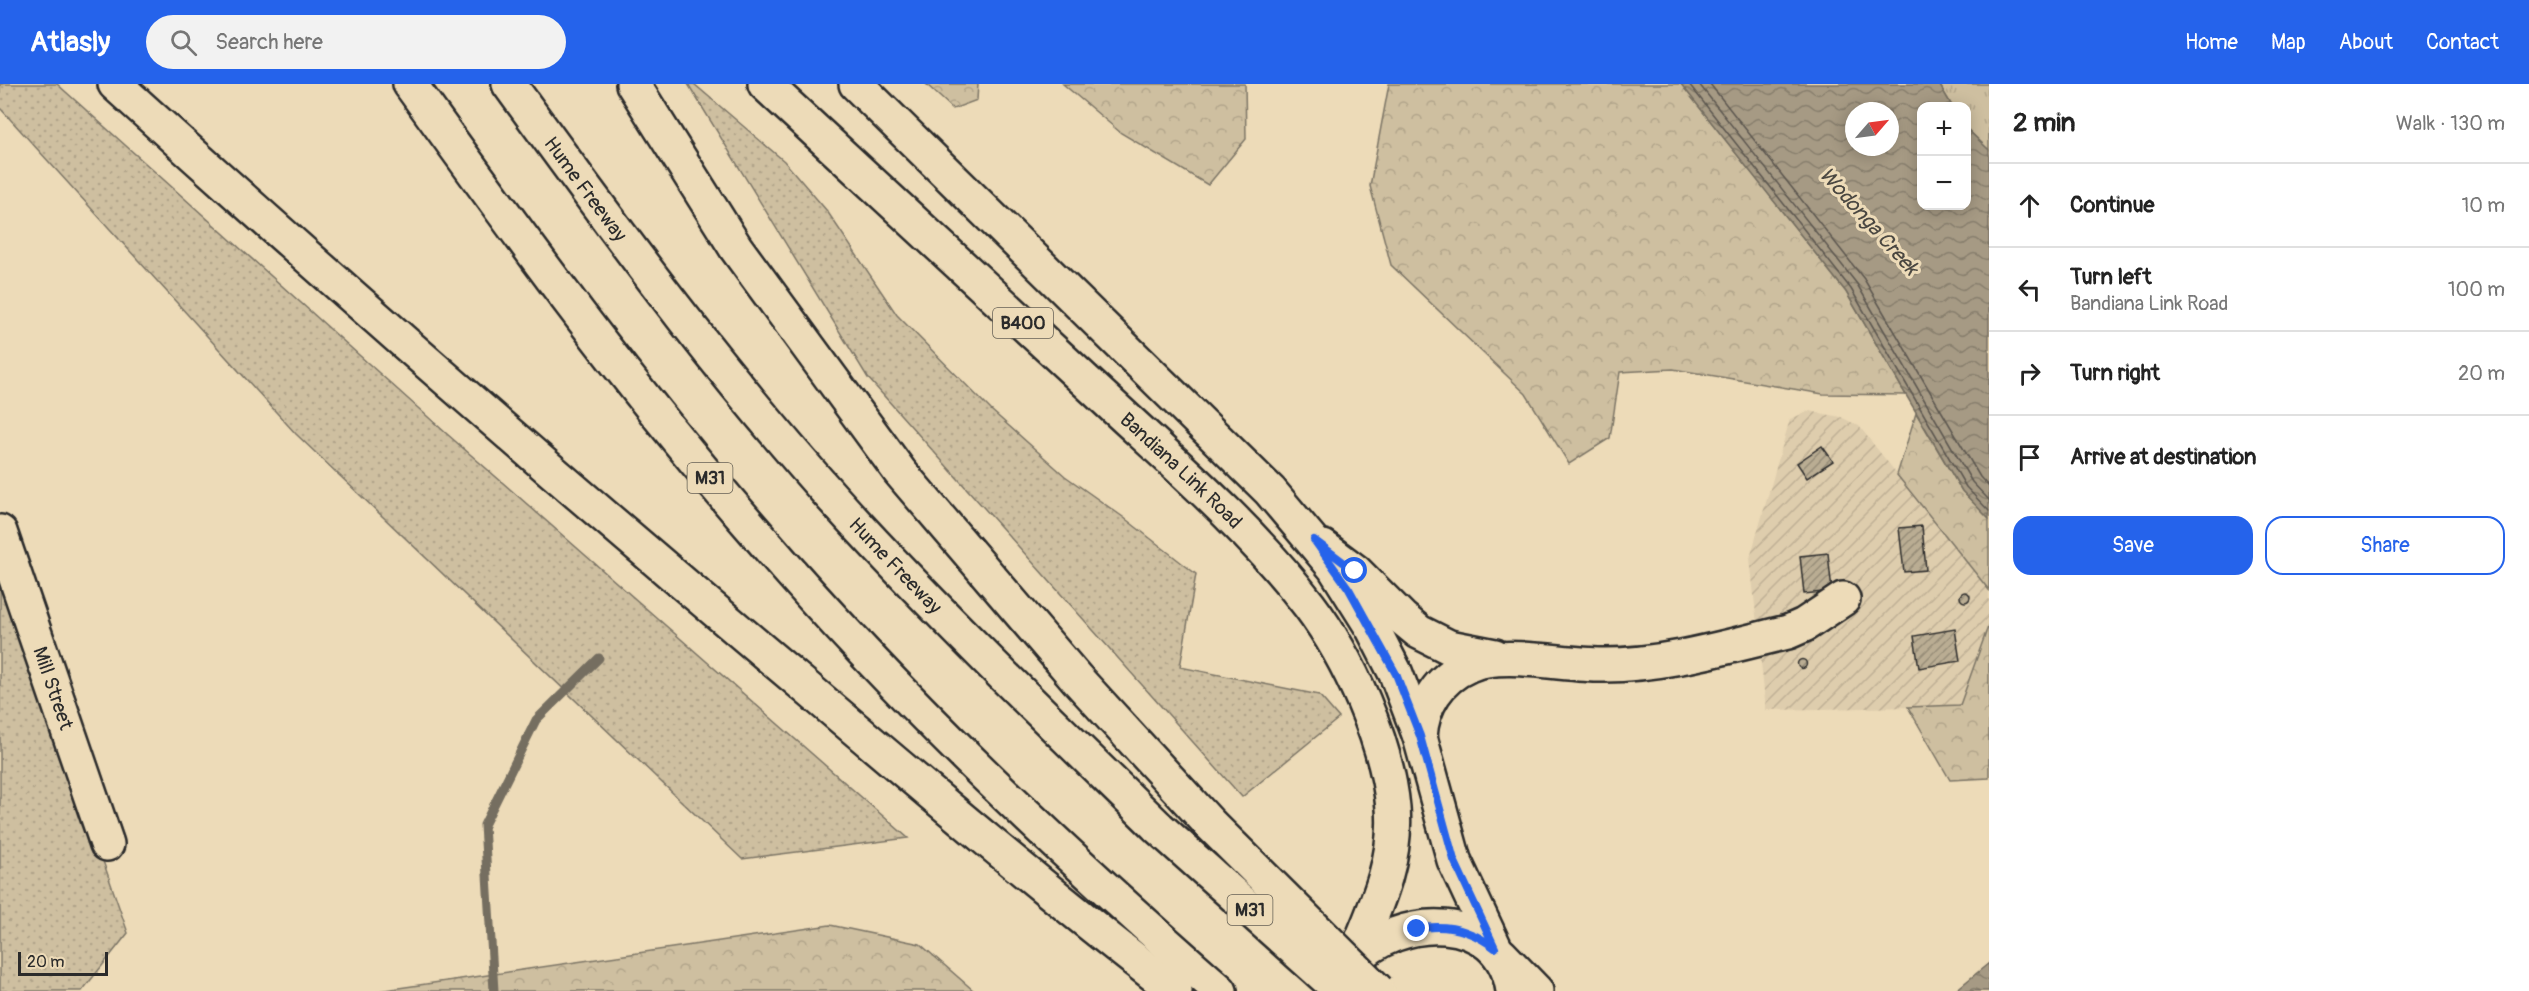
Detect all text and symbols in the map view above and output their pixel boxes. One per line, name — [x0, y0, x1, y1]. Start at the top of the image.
search box — [146, 15, 566, 69]
text: Atlasly — [30, 25, 110, 60]
icon: search — [167, 26, 200, 59]
text: Search here — [215, 28, 323, 56]
text: Home — [2185, 29, 2238, 56]
text: Map — [2271, 29, 2306, 56]
text: About — [2339, 29, 2393, 56]
text: Contact — [2426, 29, 2499, 56]
north arrow — [1845, 102, 1899, 156]
map controls — [1917, 102, 1971, 210]
button: + — [1917, 102, 1971, 156]
text: 2 min — [2013, 107, 2075, 139]
text: Walk · 130 m — [2396, 111, 2505, 136]
street label: Hume Freeway — [538, 132, 633, 247]
button: − — [1917, 156, 1971, 210]
water label: Wodonga Creek — [1813, 162, 1926, 283]
icon: ahead — [2013, 189, 2046, 222]
text: Continue — [2070, 191, 2154, 219]
text: 10 m — [2461, 193, 2505, 218]
text: Turn left — [2070, 263, 2152, 291]
icon: left — [2013, 273, 2046, 306]
text: 100 m — [2448, 277, 2505, 302]
text: Bandiana Link Road — [2070, 291, 2228, 316]
road number: B400 — [993, 308, 1053, 338]
icon: right — [2013, 357, 2046, 390]
text: Turn right — [2070, 359, 2160, 387]
text: 20 m — [2458, 361, 2505, 386]
street label: Bandiana Link Road — [1115, 407, 1247, 534]
icon: arrive — [2013, 441, 2046, 474]
text: Arrive at destination — [2070, 443, 2256, 471]
road number: M31 — [688, 463, 732, 493]
street label: Hume Freeway — [843, 512, 947, 620]
button: Save — [2013, 516, 2253, 575]
button: Share — [2265, 516, 2505, 575]
route start — [1341, 557, 1367, 583]
street label: Mill Street — [27, 643, 79, 734]
road number: M31 — [1228, 895, 1272, 925]
route end — [1403, 915, 1429, 941]
scale bar — [18, 949, 108, 976]
text: 20 m — [27, 952, 65, 972]

